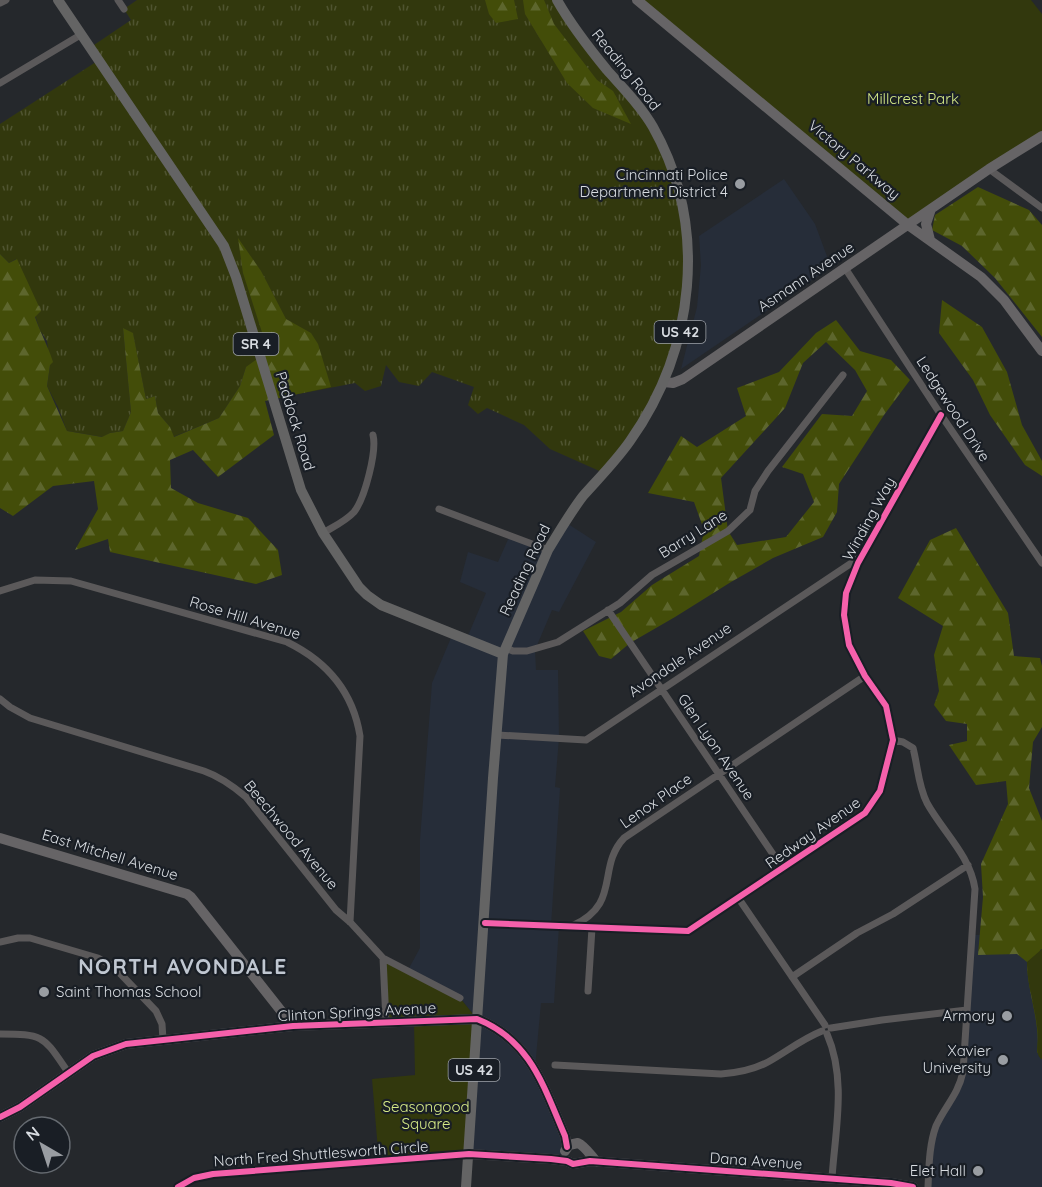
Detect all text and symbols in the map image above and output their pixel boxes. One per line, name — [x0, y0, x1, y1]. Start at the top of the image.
street label: Reading Road — [588, 25, 665, 114]
park label: Millcrest Park — [867, 89, 959, 108]
street label: Victory Parkway — [805, 116, 904, 204]
place label: Cincinnati Police Department District 4 — [580, 165, 728, 201]
marker: Cincinnati Police Department District 4 — [733, 177, 747, 191]
street label: Asmann Avenue — [754, 237, 858, 316]
road number: US 42 — [654, 321, 706, 343]
road number: SR 4 — [234, 333, 278, 355]
street label: Ledgewood Drive — [912, 352, 995, 465]
street label: Paddock Road — [271, 369, 320, 473]
street label: Winding Way — [838, 474, 899, 564]
street label: Barry Lane — [655, 505, 731, 562]
street label: Reading Road — [495, 521, 554, 619]
street label: Rose Hill Avenue — [187, 592, 303, 643]
street label: Avondale Avenue — [625, 618, 735, 701]
street label: Glen Lyon Avenue — [674, 690, 759, 804]
street label: Lenox Place — [616, 769, 695, 832]
street label: Beechwood Avenue — [240, 776, 343, 893]
street label: Redway Avenue — [761, 793, 864, 872]
street label: East Mitchell Avenue — [40, 825, 181, 884]
district label: NORTH AVONDALE — [78, 953, 288, 979]
place label: Saint Thomas School — [56, 982, 201, 1001]
marker: Saint Thomas School — [37, 985, 51, 999]
street label: Clinton Springs Avenue — [277, 998, 437, 1025]
place label: Armory — [942, 1006, 995, 1025]
marker: Armory — [1000, 1009, 1014, 1023]
place label: Xavier University — [922, 1041, 991, 1077]
marker: Xavier University — [996, 1053, 1010, 1067]
road number: US 42 — [448, 1059, 500, 1081]
park label: Seasongood Square — [382, 1097, 470, 1133]
north arrow — [12, 1115, 72, 1175]
text: N — [22, 1122, 43, 1145]
street label: North Fred Shuttlesworth Circle — [213, 1137, 429, 1170]
street label: Dana Avenue — [709, 1148, 803, 1173]
place label: Elet Hall — [910, 1161, 966, 1180]
marker: Elet Hall — [971, 1164, 985, 1178]

